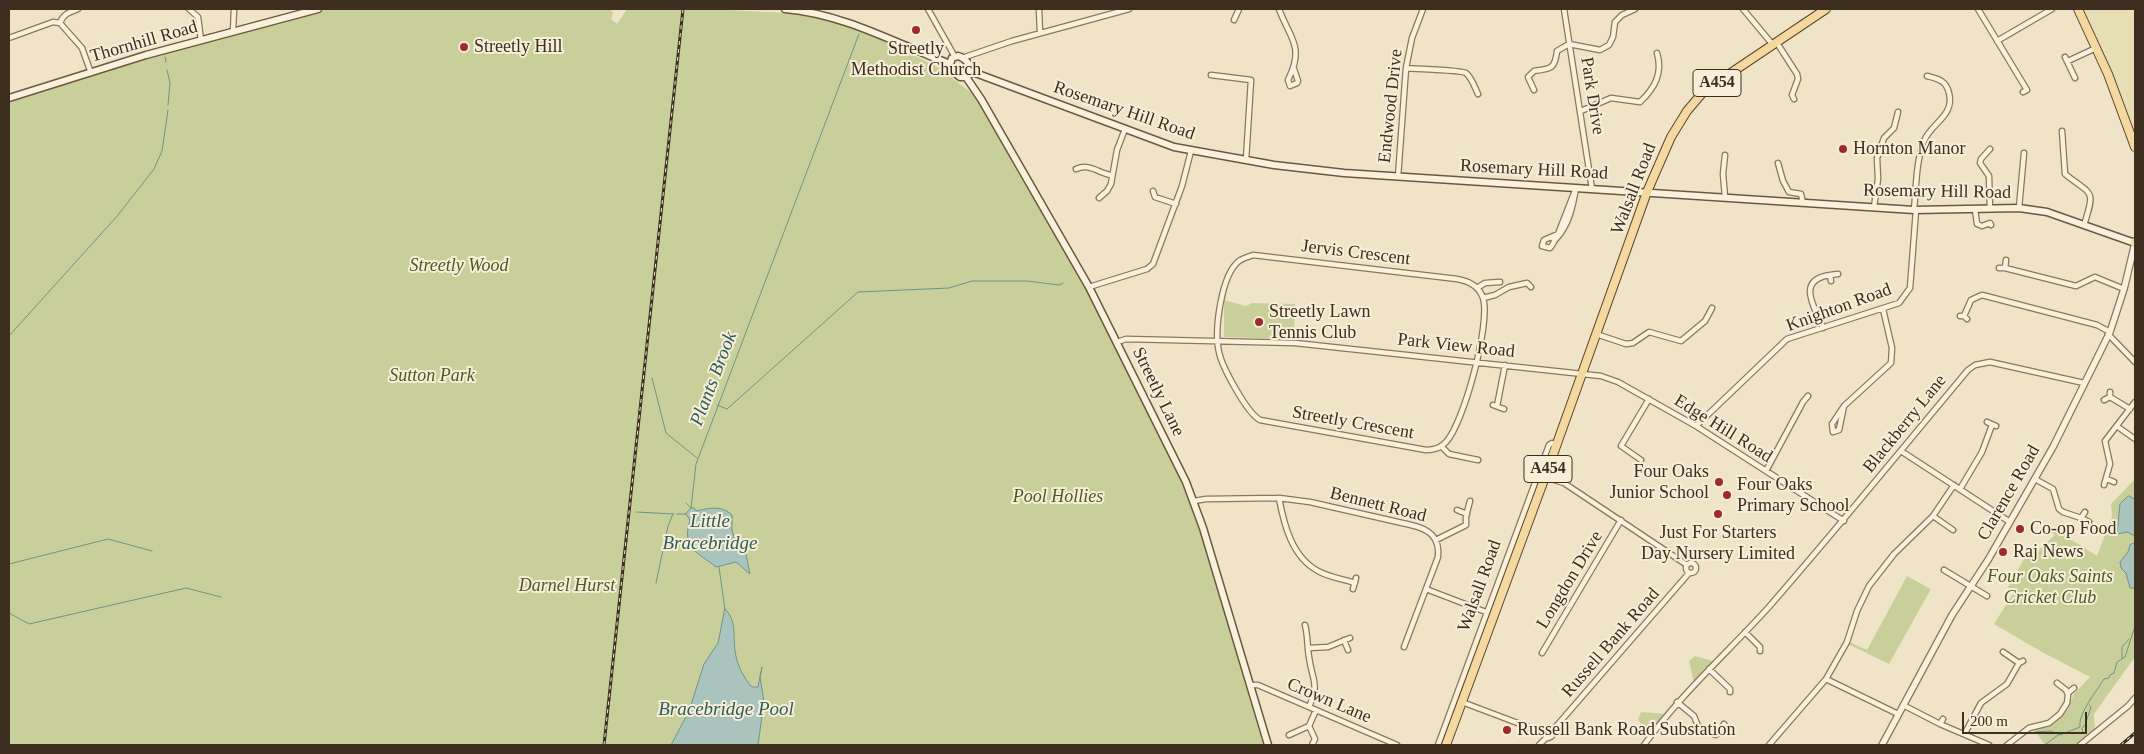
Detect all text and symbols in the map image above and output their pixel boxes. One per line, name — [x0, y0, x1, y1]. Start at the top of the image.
street label: Thornhill Road — [88, 16, 200, 68]
marker: Streetly Methodist Church — [910, 24, 922, 36]
place label: Streetly Hill — [474, 36, 562, 58]
place label: Streetly Methodist Church — [851, 38, 981, 80]
marker: Streetly Hill — [458, 41, 470, 53]
street label: Endwood Drive — [1374, 48, 1408, 164]
street label: Park Drive — [1575, 56, 1609, 136]
road number: A454 — [1693, 70, 1741, 96]
street label: Rosemary Hill Road — [1051, 77, 1197, 145]
place label: Hornton Manor — [1853, 138, 1965, 160]
street label: Walsall Road — [1607, 140, 1661, 238]
marker: Hornton Manor — [1837, 143, 1849, 155]
street label: Rosemary Hill Road — [1460, 155, 1608, 185]
street label: Rosemary Hill Road — [1863, 180, 2011, 204]
street label: Jervis Crescent — [1300, 236, 1412, 270]
park label: Streetly Wood — [409, 255, 509, 277]
street label: Knighton Road — [1783, 279, 1895, 337]
place label: Streetly Lawn Tennis Club — [1269, 301, 1370, 344]
marker: Streetly Lawn Tennis Club — [1253, 316, 1265, 328]
water label: Plants Brook — [686, 329, 742, 429]
street label: Park View Road — [1396, 329, 1516, 363]
street label: Streetly Lane — [1127, 344, 1189, 440]
park label: Sutton Park — [389, 365, 475, 387]
street label: Blackberry Lane — [1859, 370, 1951, 478]
street label: Edge Hill Road — [1670, 390, 1776, 468]
street label: Streetly Crescent — [1290, 402, 1416, 444]
street label: Clarence Road — [1973, 442, 2045, 544]
road number: A454 — [1524, 456, 1572, 482]
place label: Four Oaks Junior School — [1609, 461, 1709, 504]
place label: Four Oaks Primary School — [1737, 474, 1849, 516]
marker: Four Oaks Junior School — [1713, 476, 1725, 488]
street label: Bennett Road — [1328, 483, 1428, 527]
park label: Pool Hollies — [1013, 486, 1103, 508]
marker: Four Oaks Primary School — [1721, 489, 1733, 501]
marker: Just For Starters Day Nursery Limited — [1712, 508, 1724, 520]
water label: Little Bracebridge — [663, 511, 757, 555]
place label: Co-op Food — [2030, 518, 2117, 540]
place label: Just For Starters Day Nursery Limited — [1641, 522, 1795, 564]
marker: Co-op Food — [2014, 523, 2026, 535]
street label: Longdon Drive — [1532, 527, 1608, 633]
street label: Walsall Road — [1453, 537, 1507, 635]
place label: Raj News — [2013, 541, 2083, 563]
marker: Raj News — [1997, 546, 2009, 558]
park label: Four Oaks Saints Cricket Club — [1987, 566, 2113, 608]
park label: Darnel Hurst — [519, 575, 615, 597]
street label: Russell Bank Road — [1558, 584, 1664, 702]
street label: Crown Lane — [1284, 674, 1374, 728]
water label: Bracebridge Pool — [658, 699, 794, 721]
scale bar — [1964, 702, 2089, 734]
text: 200 m — [1970, 713, 2008, 729]
place label: Russell Bank Road Substation — [1517, 719, 1736, 741]
marker: Russell Bank Road Substation — [1501, 724, 1513, 736]

